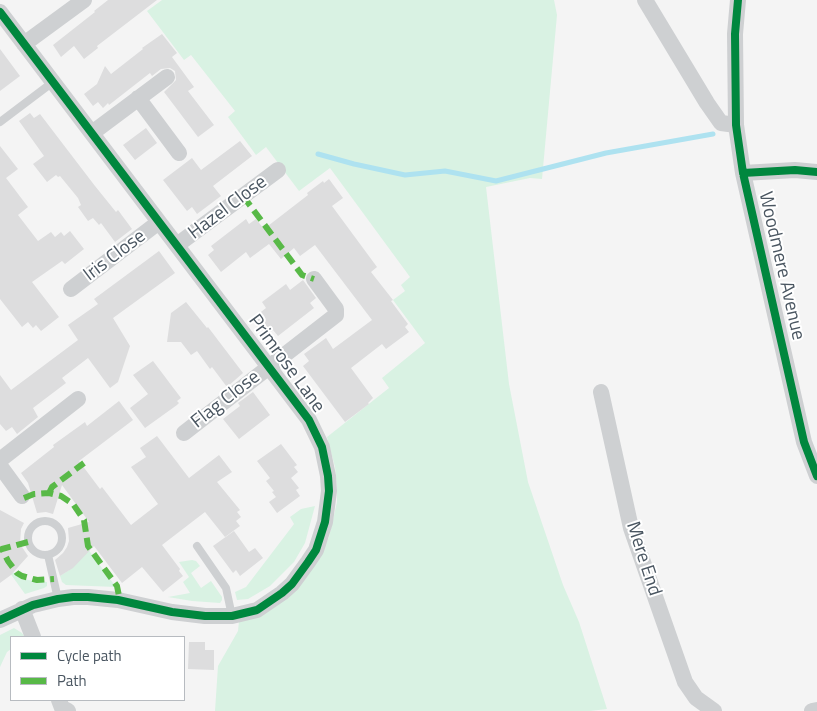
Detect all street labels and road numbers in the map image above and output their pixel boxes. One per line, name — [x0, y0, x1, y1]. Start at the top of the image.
street label: Hazel Close — [184, 171, 272, 245]
street label: Woodmere Avenue — [753, 190, 809, 342]
street label: Iris Close — [80, 225, 150, 287]
street label: Primrose Lane — [243, 311, 329, 417]
street label: Flag Close — [187, 366, 265, 434]
street label: Mere End — [620, 519, 666, 599]

